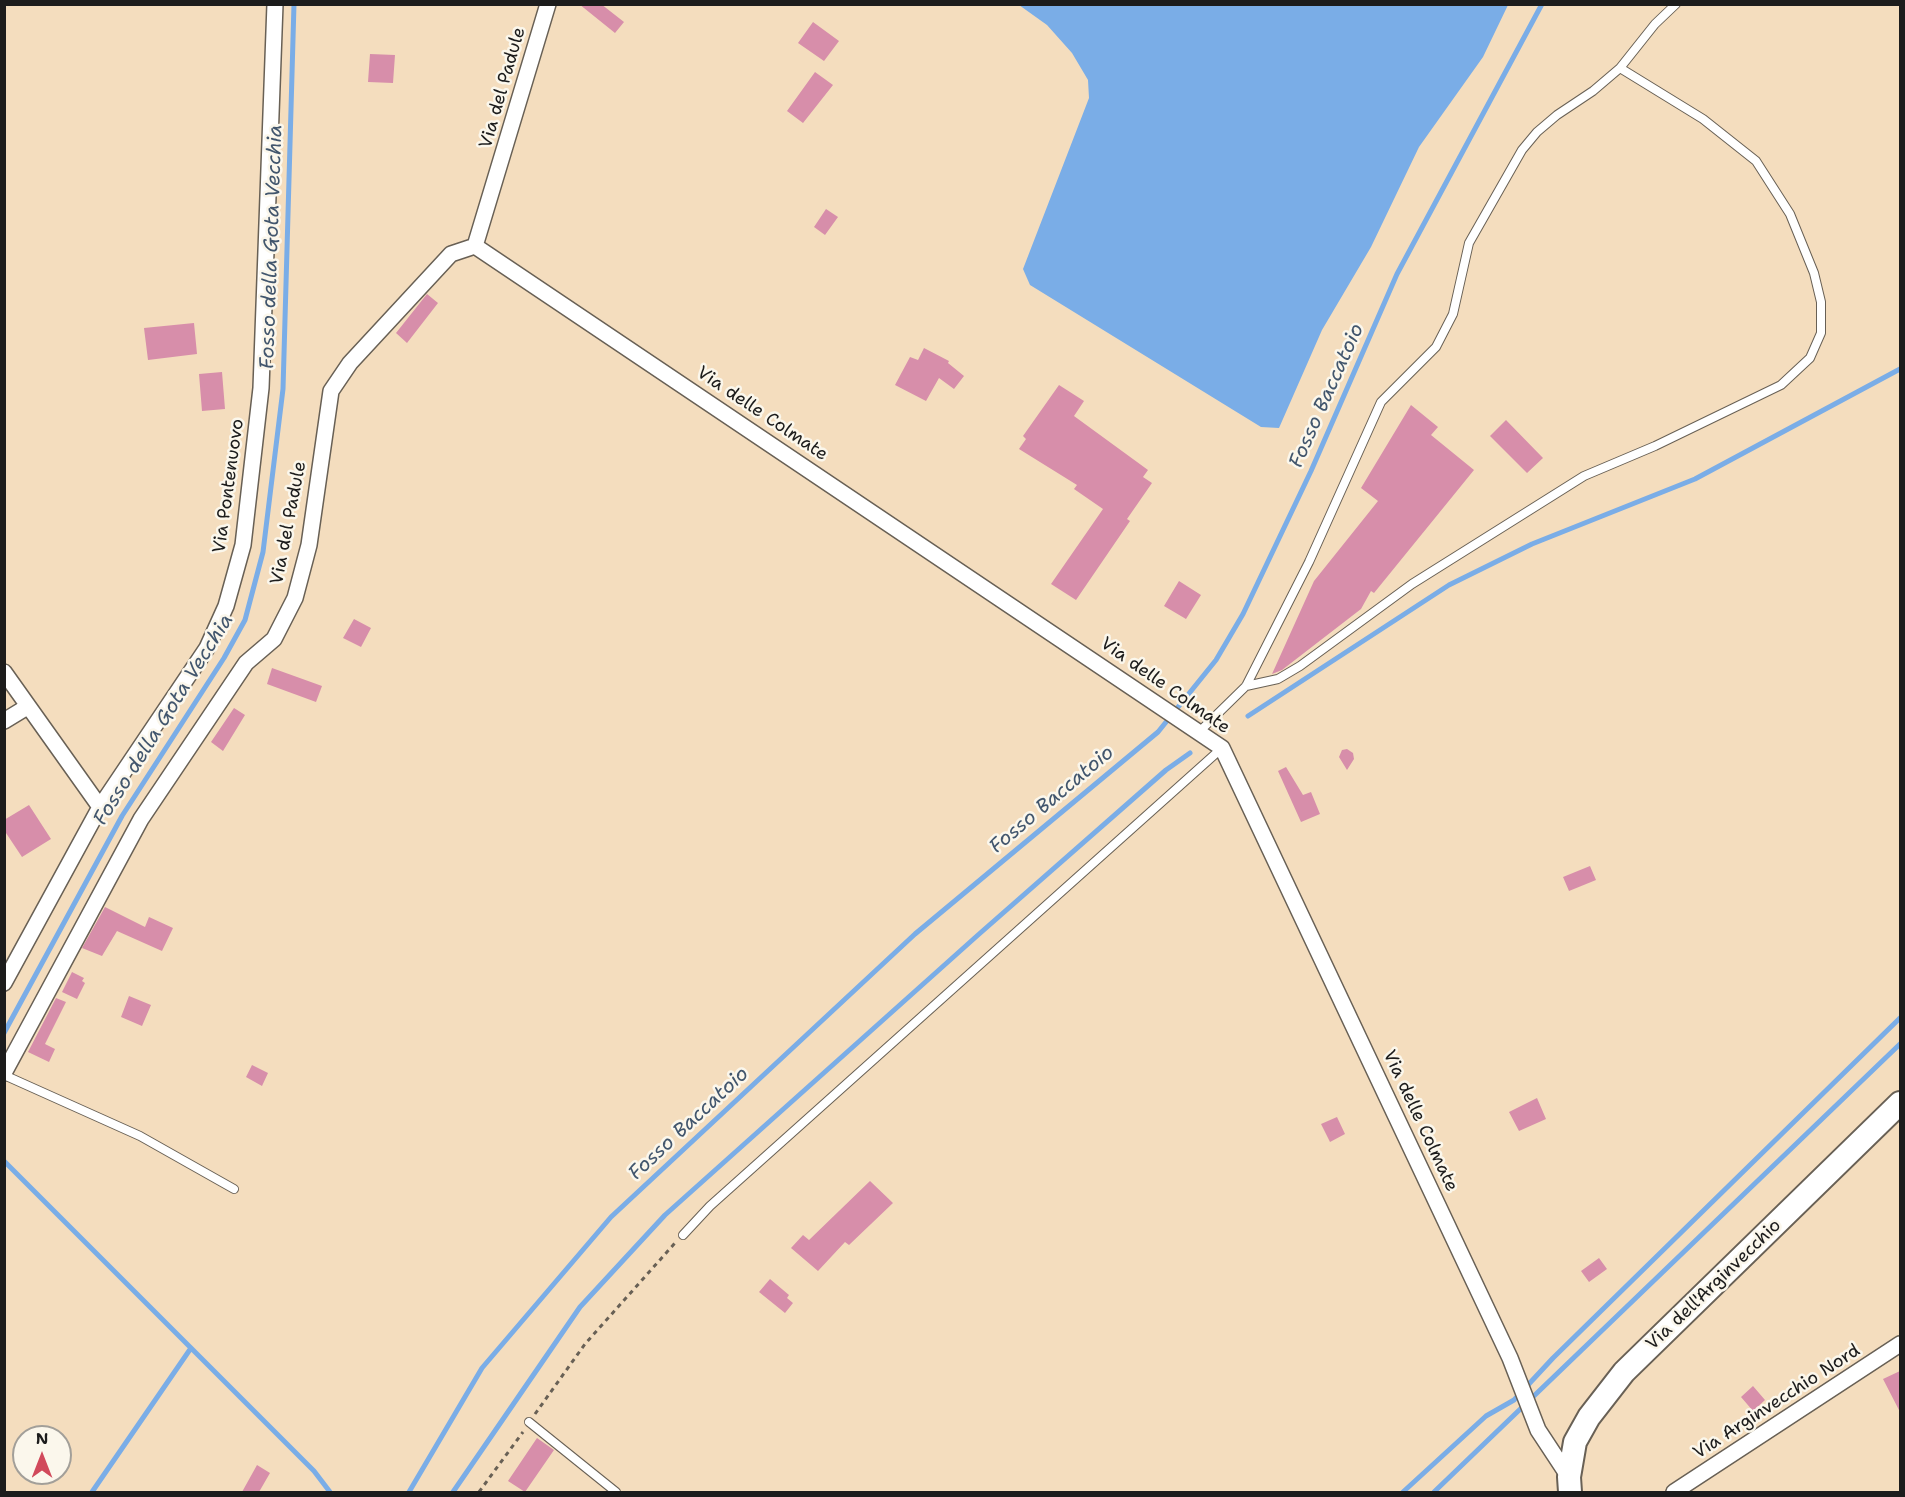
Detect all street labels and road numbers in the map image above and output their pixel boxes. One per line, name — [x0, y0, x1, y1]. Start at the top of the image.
street label: Via del Padule — [475, 25, 531, 151]
street label: Via delle Colmate — [692, 362, 832, 466]
street label: Via Pontenuovo — [209, 417, 249, 555]
street label: Via del Padule — [266, 460, 312, 586]
street label: Via delle Colmate — [1096, 633, 1234, 739]
street label: Via delle Colmate — [1378, 1047, 1462, 1195]
street label: Via dell'Arginvecchio — [1642, 1215, 1786, 1355]
street label: Via Arginvecchio Nord — [1690, 1340, 1864, 1464]

